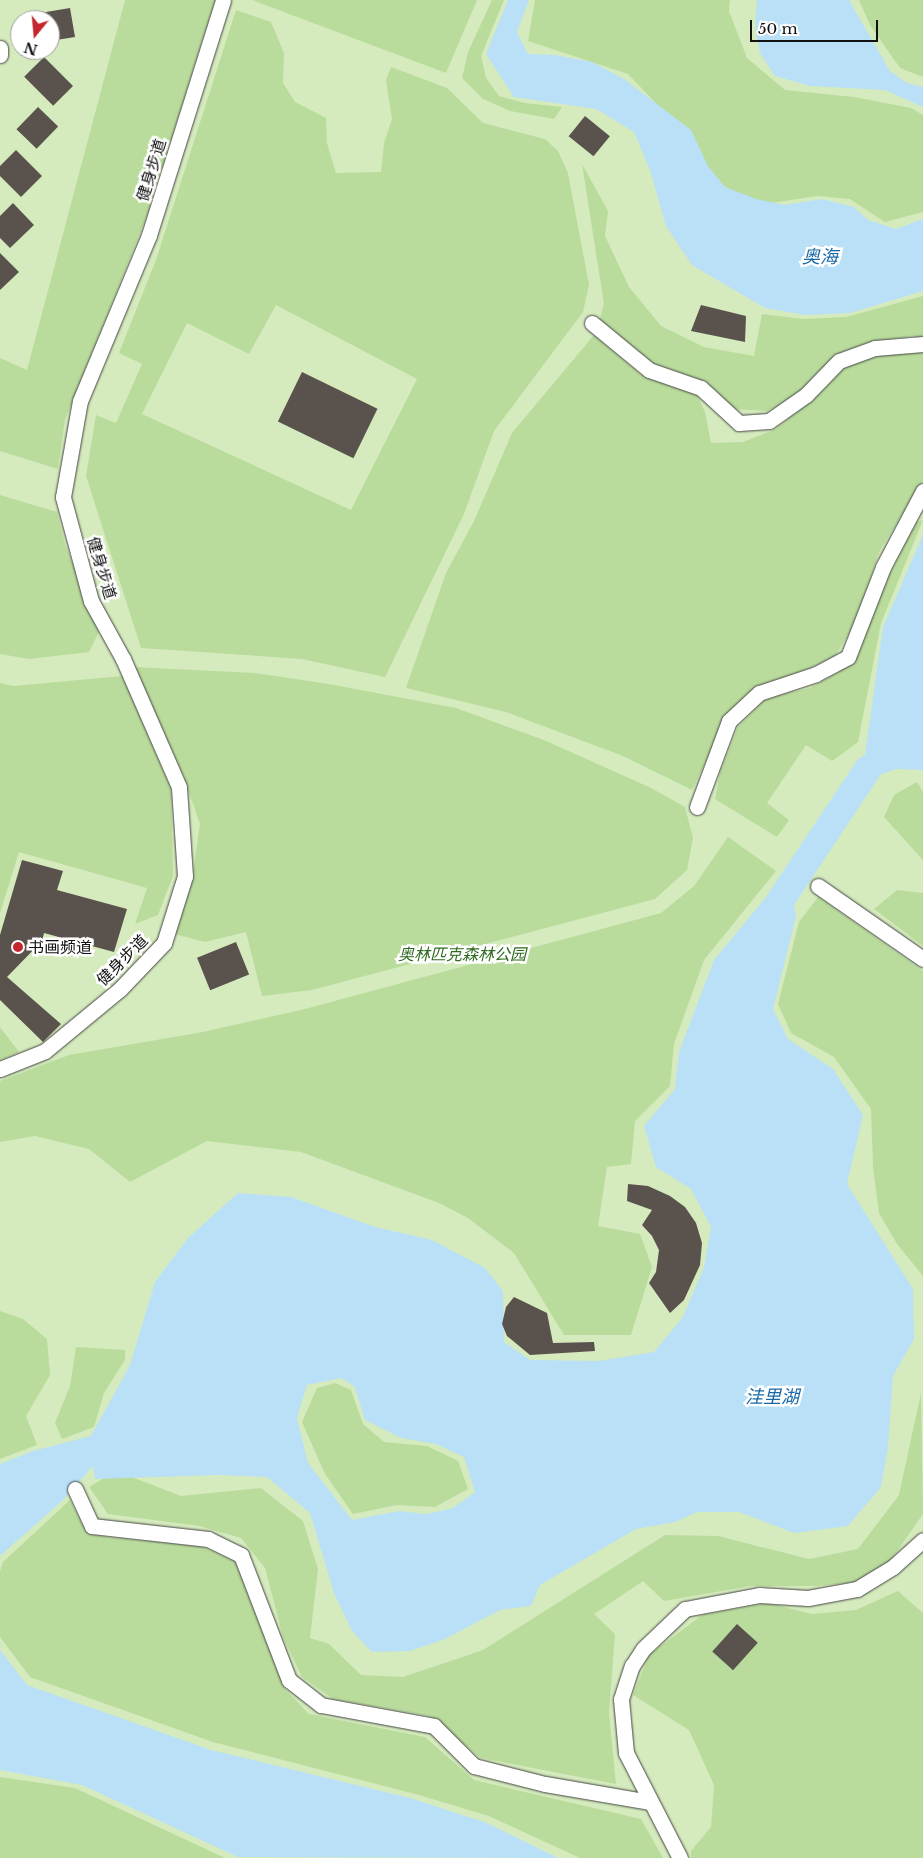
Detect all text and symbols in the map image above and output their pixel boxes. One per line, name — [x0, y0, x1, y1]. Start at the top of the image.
north arrow — [10, 10, 60, 60]
scale bar — [753, 10, 880, 42]
text: 50 m — [758, 19, 798, 38]
text: N — [22, 38, 40, 59]
street label: 健身步道 — [132, 137, 170, 203]
water label: 奥海 — [802, 246, 838, 268]
street label: 健身步道 — [83, 535, 121, 601]
street label: 健身步道 — [93, 931, 151, 989]
place label: 书画频道 — [28, 937, 92, 957]
marker: 书画频道 — [12, 941, 24, 953]
park label: 奥林匹克森林公园 — [398, 944, 526, 964]
water label: 洼里湖 — [745, 1386, 799, 1408]

